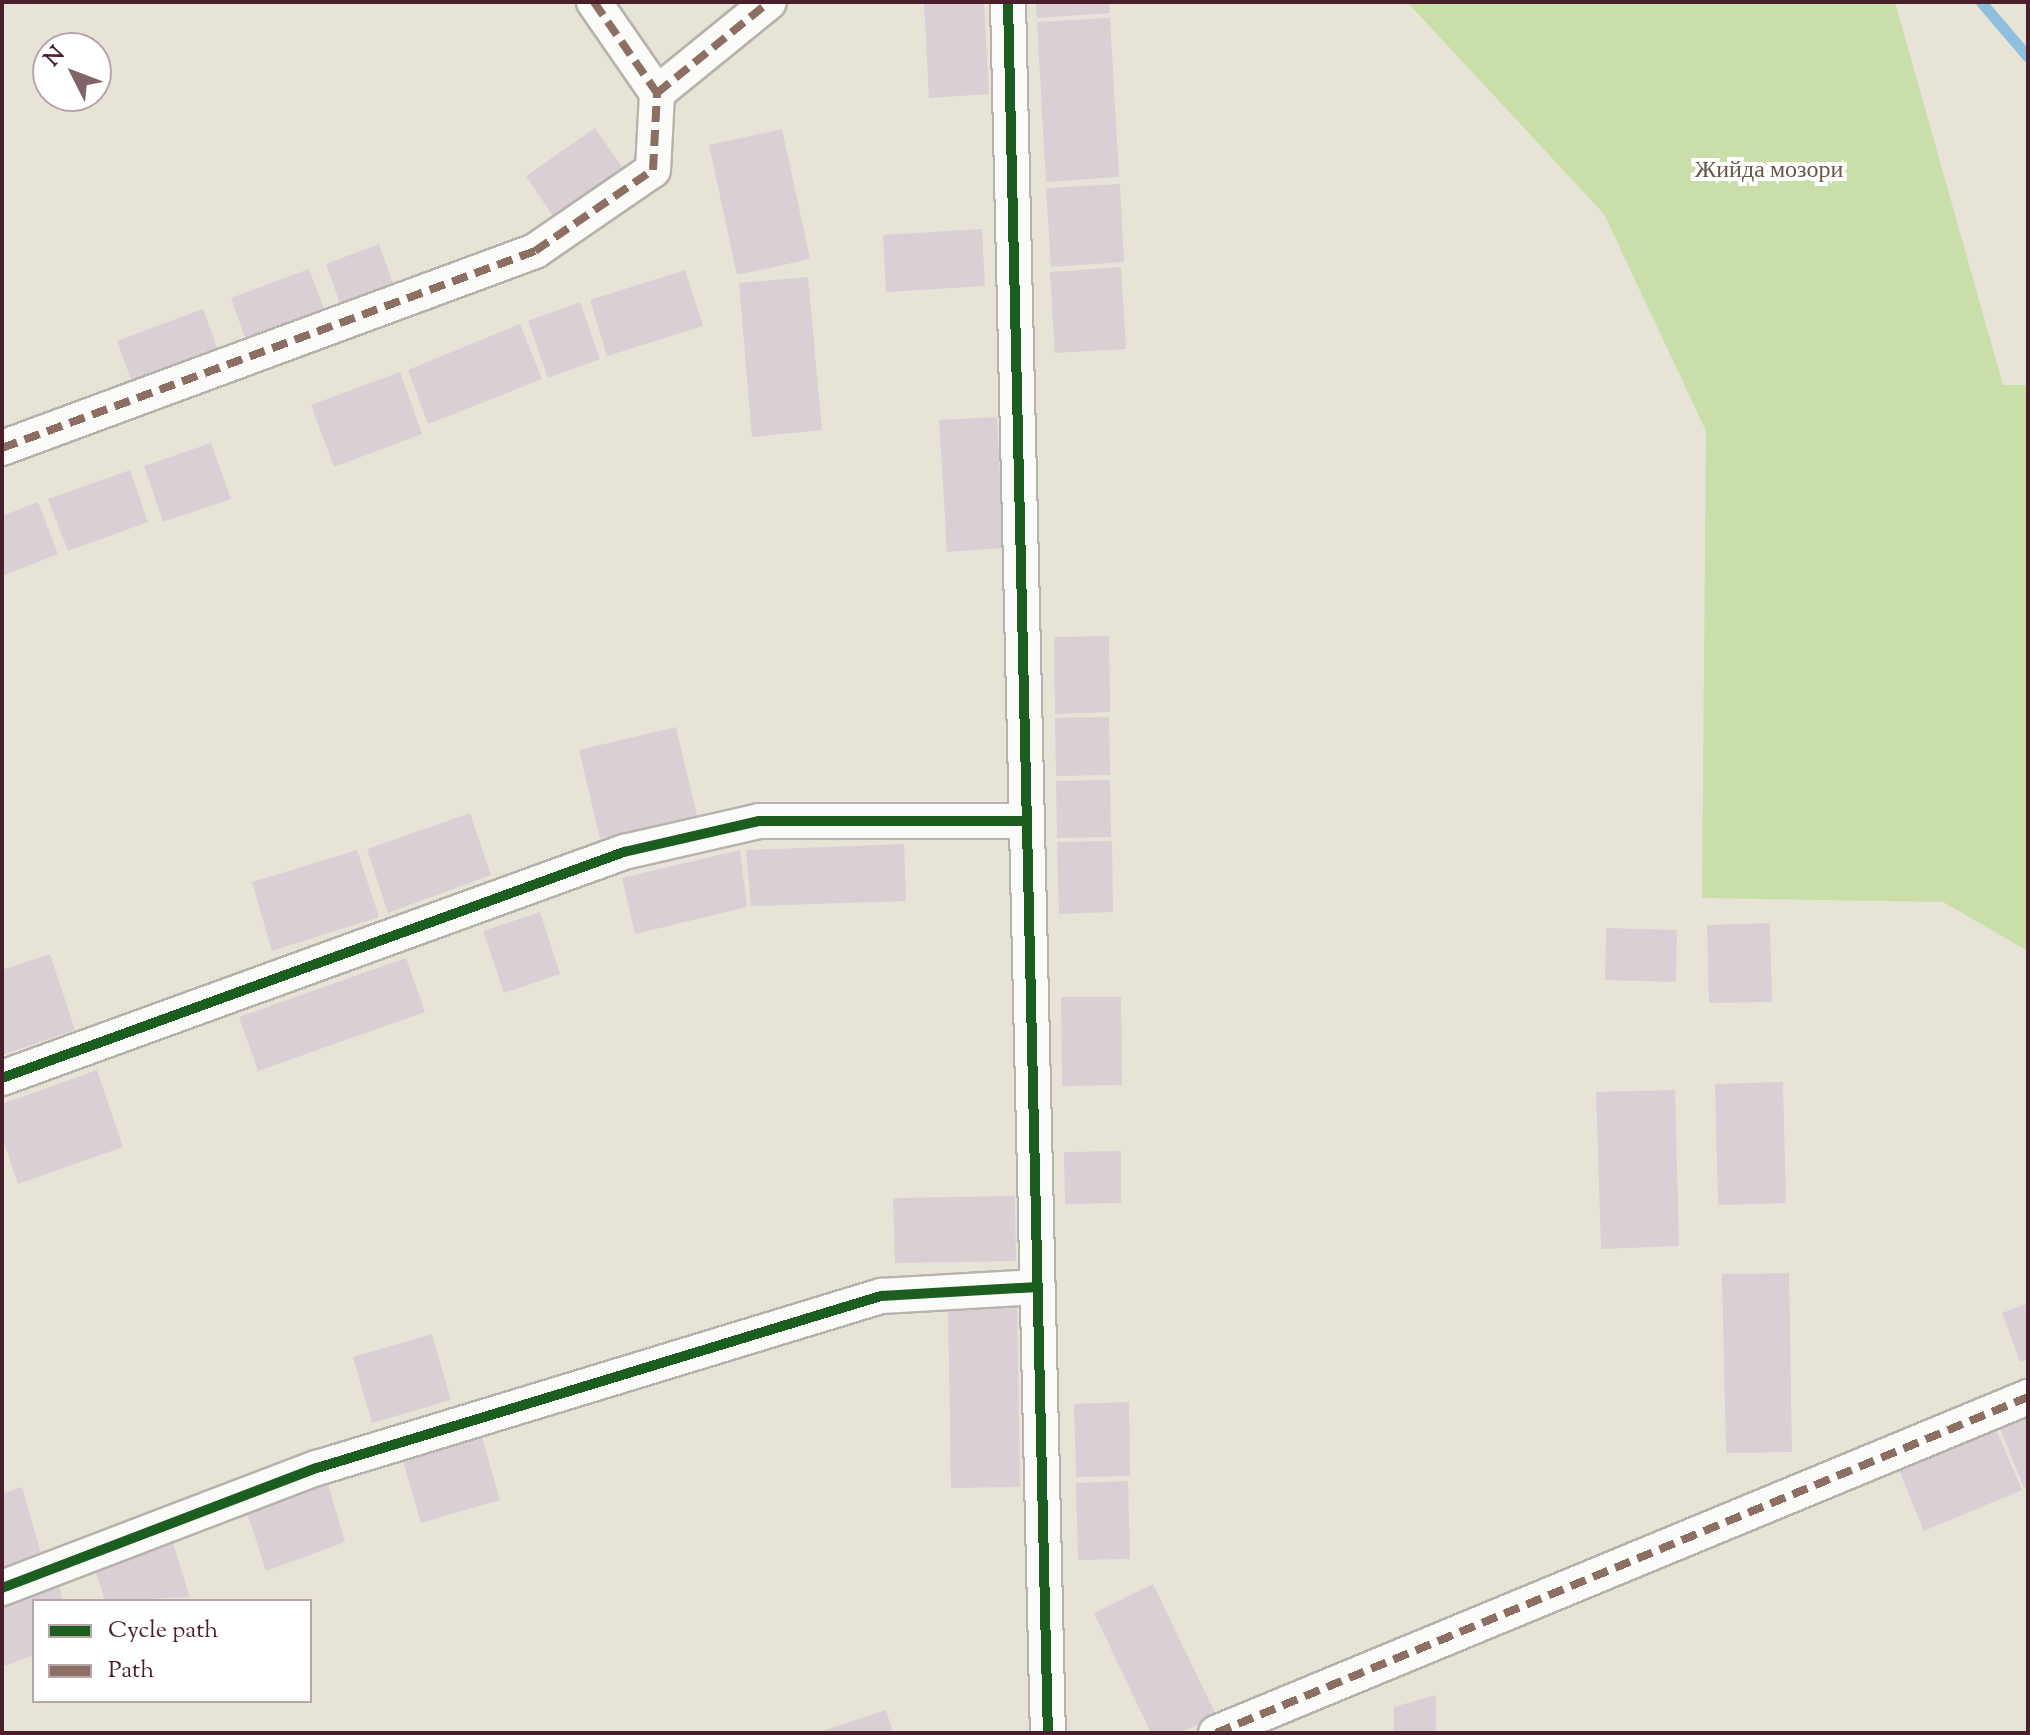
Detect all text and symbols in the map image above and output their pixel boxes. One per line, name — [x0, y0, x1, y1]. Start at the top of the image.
north arrow — [32, 32, 112, 112]
text: N — [38, 40, 73, 75]
park label: Жийда мозори — [1695, 158, 1843, 186]
legend — [32, 1599, 312, 1703]
text: Cycle path — [108, 1614, 218, 1648]
text: Path — [108, 1654, 154, 1688]

